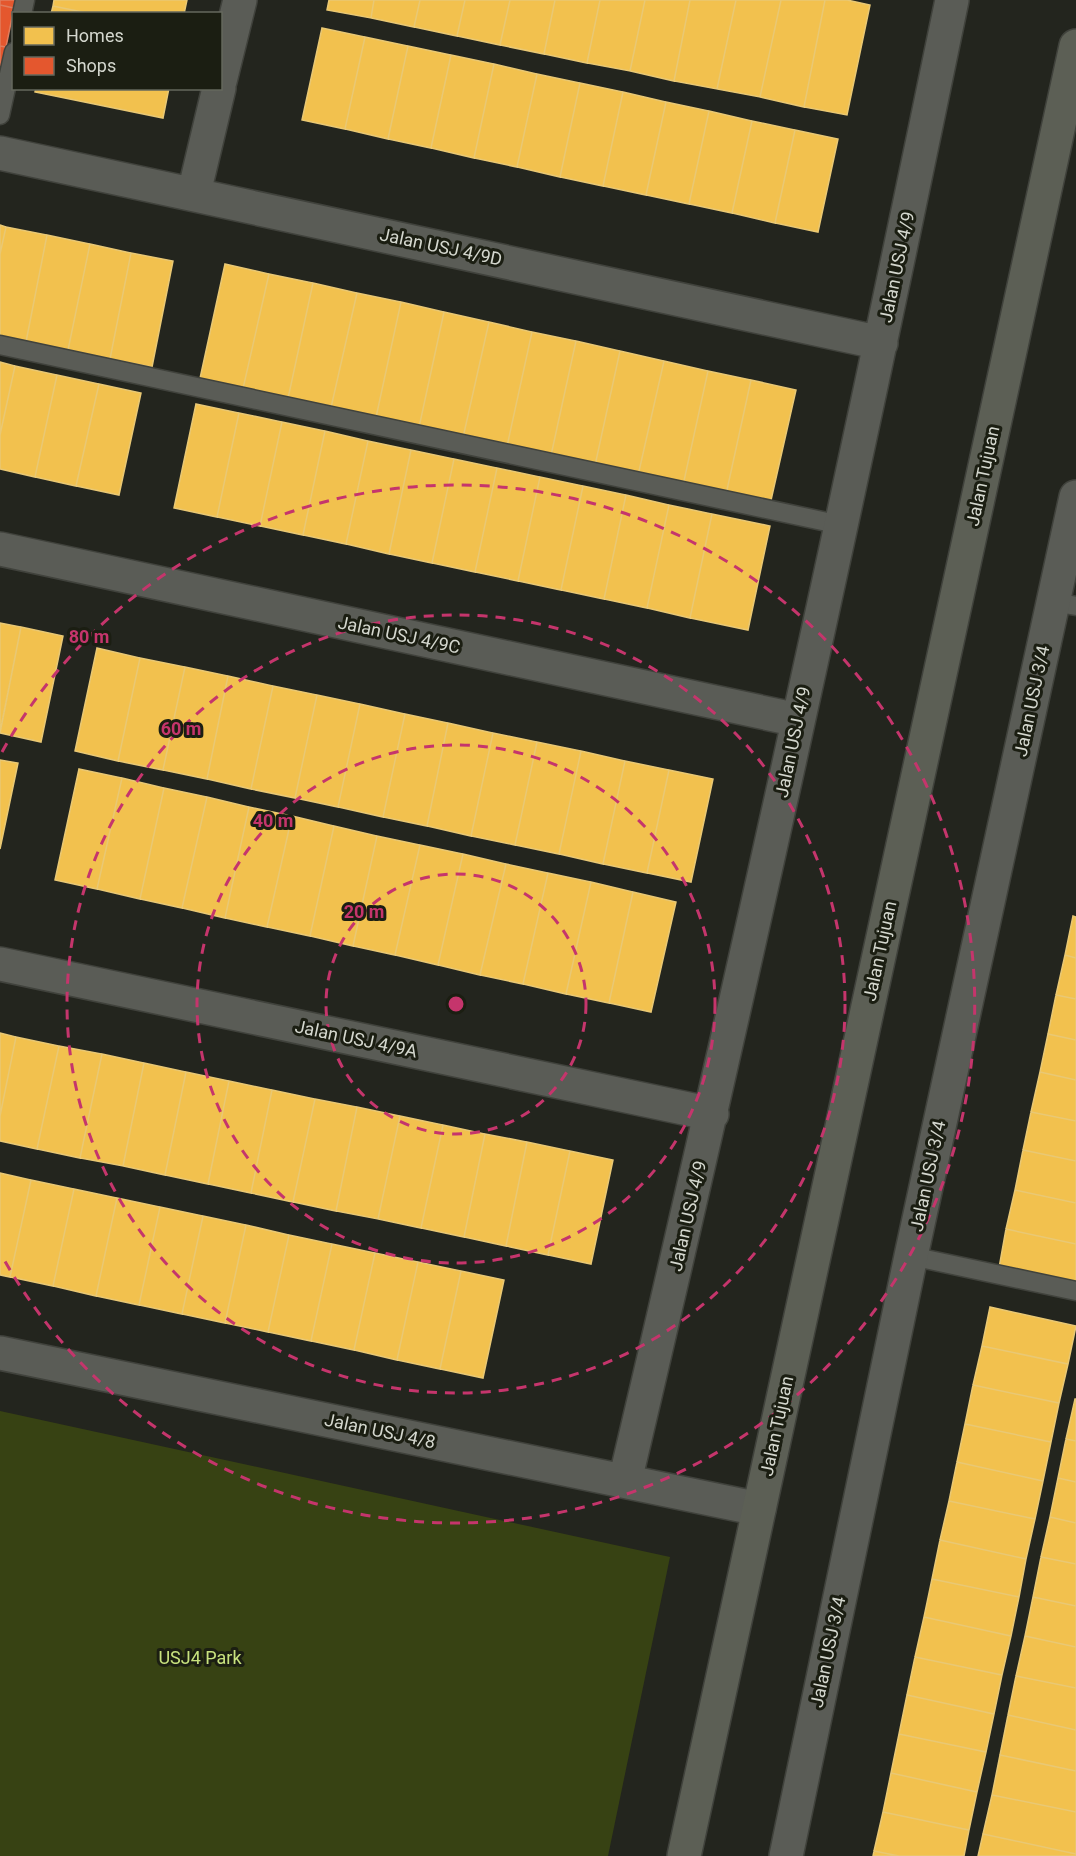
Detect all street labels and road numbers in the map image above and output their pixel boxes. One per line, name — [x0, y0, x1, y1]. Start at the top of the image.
street label: Jalan USJ 4/9 — [875, 210, 918, 324]
street label: Jalan USJ 4/9D — [378, 223, 504, 270]
street label: Jalan Tujuan — [962, 424, 1003, 528]
street label: Jalan USJ 4/9C — [336, 611, 462, 658]
street label: Jalan USJ 3/4 — [1010, 644, 1053, 758]
street label: Jalan USJ 4/9 — [771, 685, 814, 799]
street label: Jalan Tujuan — [859, 899, 900, 1003]
street label: Jalan USJ 4/9A — [293, 1015, 419, 1062]
street label: Jalan USJ 3/4 — [906, 1119, 949, 1233]
street label: Jalan USJ 4/9 — [665, 1159, 710, 1273]
street label: Jalan Tujuan — [756, 1374, 797, 1478]
street label: Jalan USJ 4/8 — [323, 1409, 437, 1452]
street label: Jalan USJ 3/4 — [806, 1595, 849, 1709]

